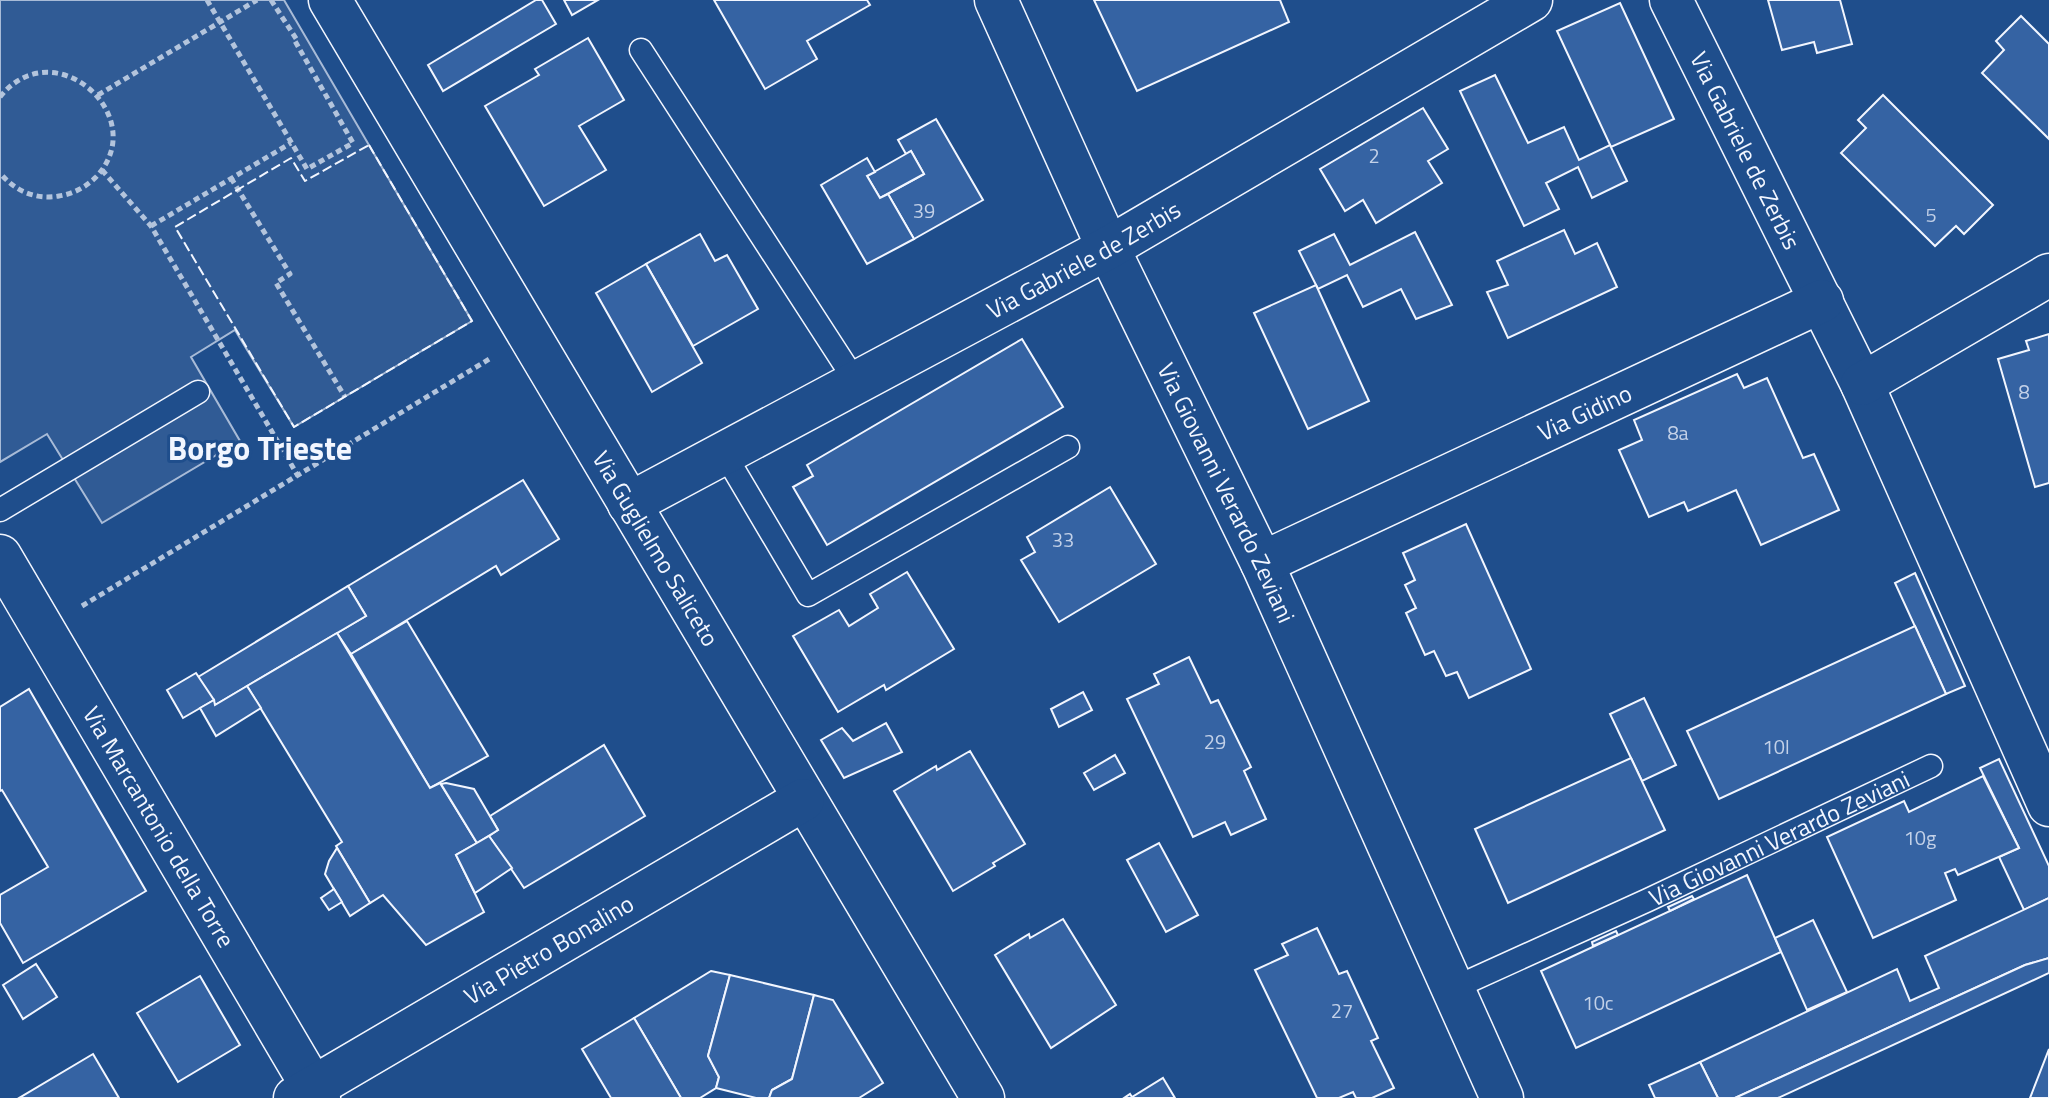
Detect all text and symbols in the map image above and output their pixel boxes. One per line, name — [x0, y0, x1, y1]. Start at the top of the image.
street label: Via Gabriele de Zerbis — [1681, 45, 1810, 256]
house number: 2 — [1368, 140, 1380, 171]
street label: Via Gabriele de Zerbis — [980, 191, 1187, 328]
house number: 39 — [913, 195, 935, 226]
house number: 5 — [1925, 199, 1937, 230]
street label: Via Giovanni Verardo Zeviani — [1149, 356, 1304, 628]
street label: Via Gidino — [1531, 375, 1637, 450]
house number: 8 — [2018, 376, 2030, 407]
house number: 8a — [1667, 417, 1689, 448]
district label: Borgo Trieste — [168, 424, 352, 472]
street label: Via Guglielmo Saliceto — [584, 444, 728, 653]
house number: 33 — [1052, 524, 1074, 555]
street label: Via Marcantonio della Torre — [74, 699, 244, 954]
house number: 29 — [1204, 726, 1226, 757]
house number: 10l — [1762, 731, 1790, 762]
street label: Via Giovanni Verardo Zeviani — [1643, 761, 1915, 915]
house number: 10g — [1904, 822, 1936, 853]
street label: Via Pietro Bonalino — [457, 885, 640, 1013]
house number: 10c — [1582, 987, 1614, 1018]
house number: 27 — [1331, 995, 1353, 1026]

